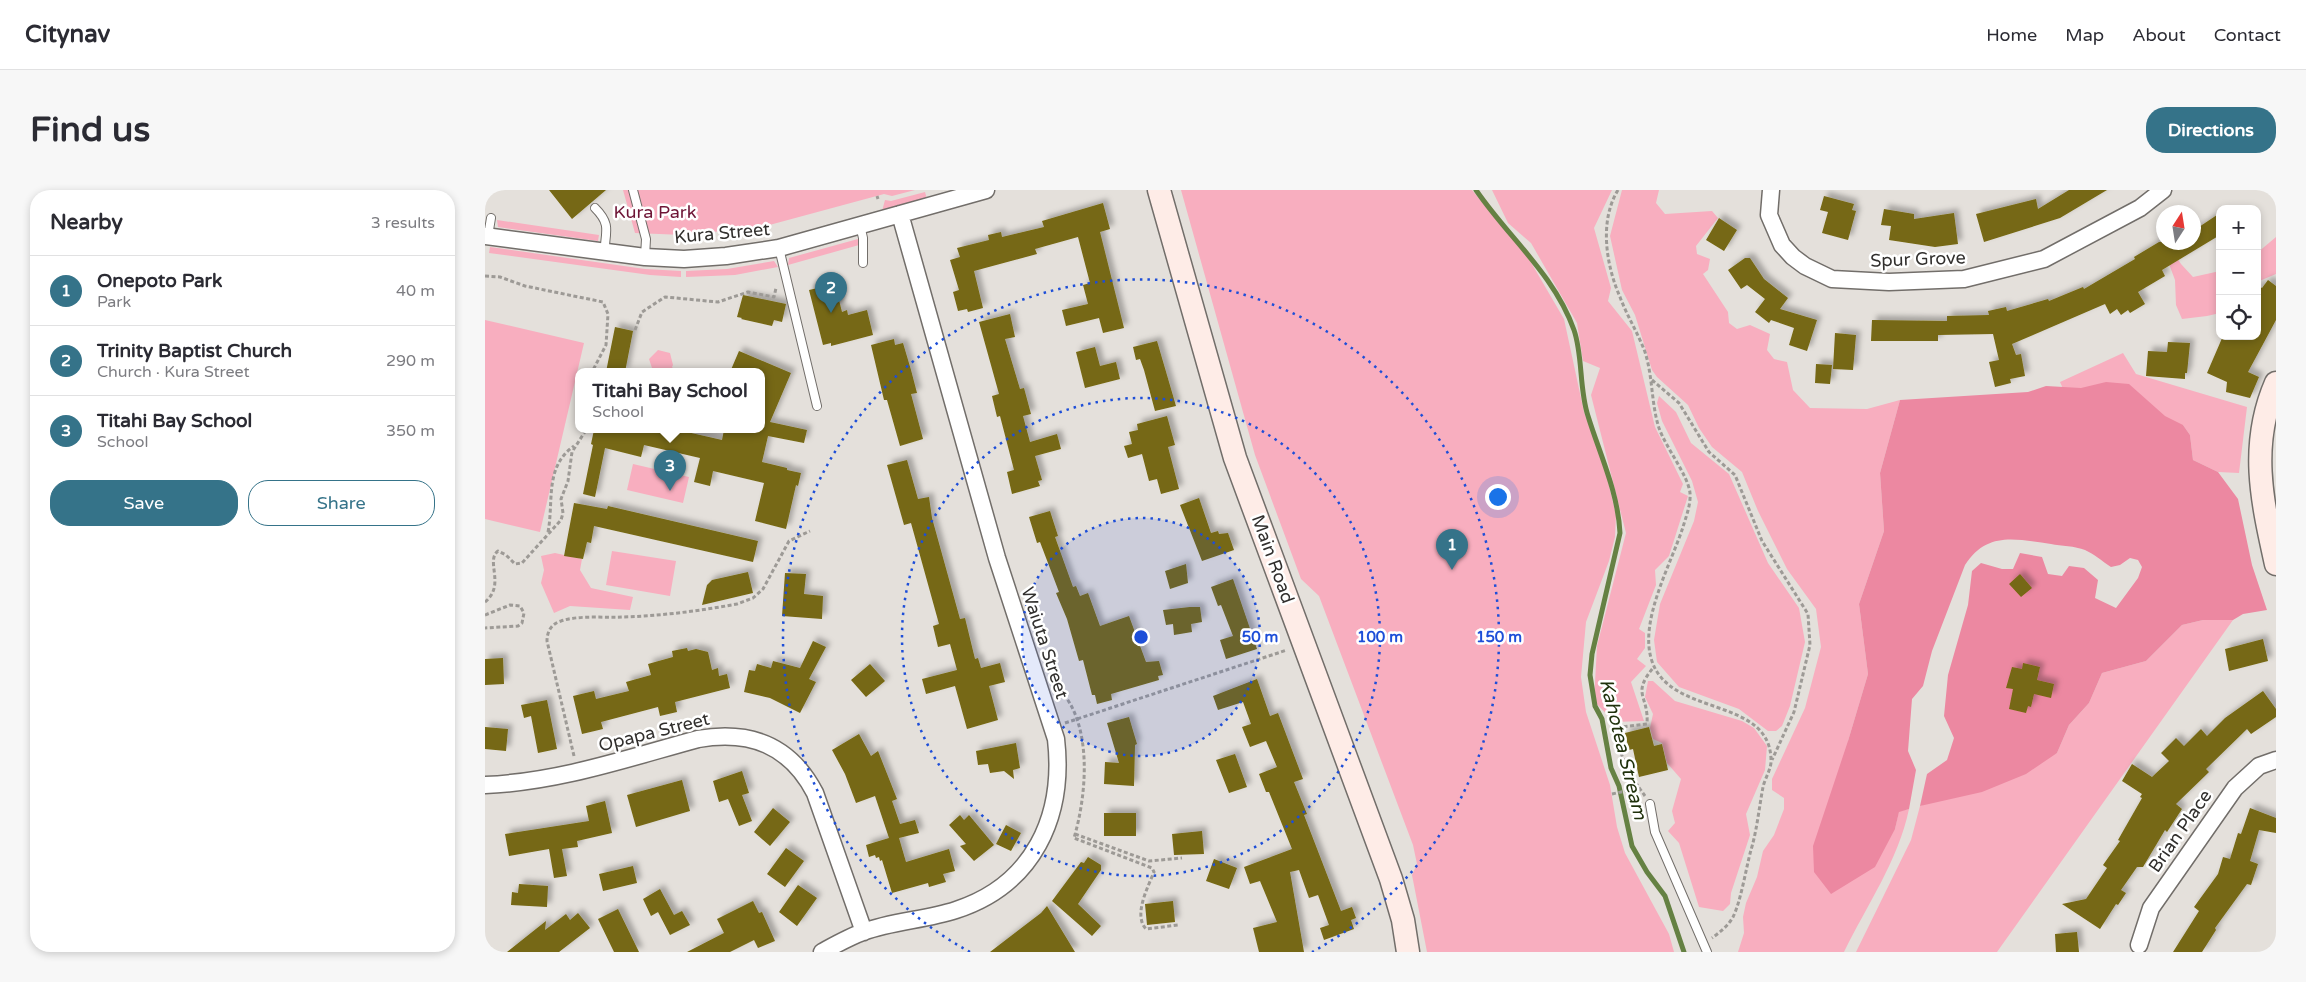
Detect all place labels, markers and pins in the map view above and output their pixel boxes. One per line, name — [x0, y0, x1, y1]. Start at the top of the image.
pin: 2 — [815, 272, 847, 313]
pin: 3 — [654, 450, 686, 491]
pin: 1 — [1436, 529, 1468, 570]
centre of rings — [1132, 628, 1150, 646]

